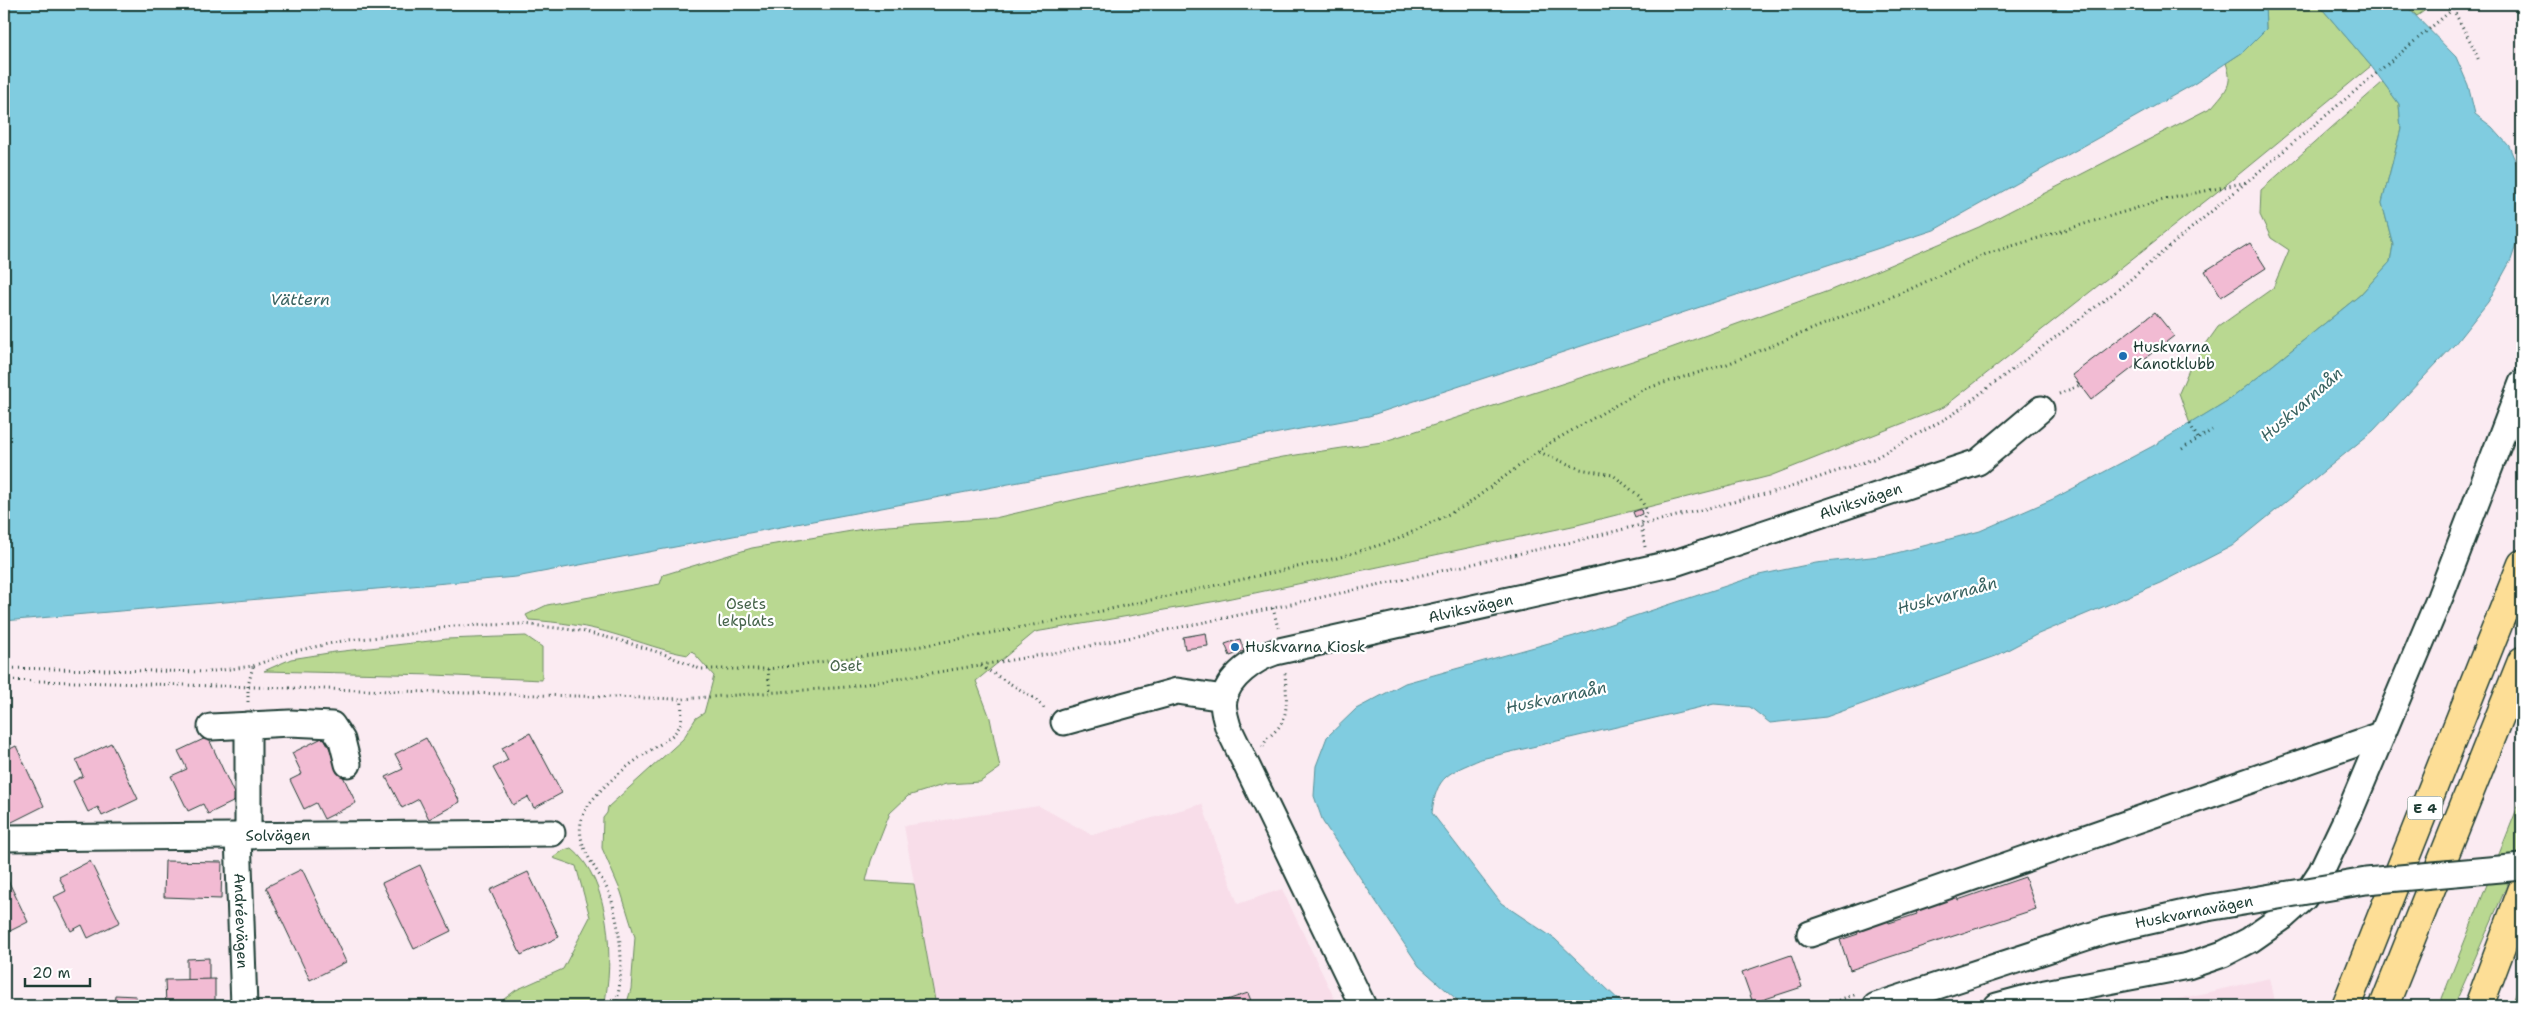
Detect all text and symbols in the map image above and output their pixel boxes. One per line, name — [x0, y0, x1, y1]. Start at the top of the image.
water label: Vättern — [270, 289, 330, 310]
place label: Huskvarna Kanotklubb — [2133, 337, 2215, 374]
marker: Huskvarna Kanotklubb — [2117, 350, 2129, 362]
water label: Huskvarnaån — [2256, 363, 2347, 446]
street label: Alviksvägen — [1816, 478, 1905, 524]
water label: Huskvarnaån — [1895, 572, 1999, 619]
street label: Alviksvägen — [1426, 589, 1515, 628]
park label: Osets lekplats — [717, 594, 775, 631]
place label: Huskvarna Kiosk — [1245, 637, 1365, 657]
marker: Huskvarna Kiosk — [1229, 641, 1241, 653]
park label: Oset — [830, 656, 862, 676]
water label: Huskvarnaån — [1504, 677, 1608, 718]
road number: E 4 — [2408, 796, 2442, 820]
street label: Solvägen — [245, 825, 311, 846]
street label: Andréevägen — [229, 873, 253, 969]
street label: Huskvarnavägen — [2133, 891, 2255, 933]
scale bar — [25, 955, 90, 987]
text: 20 m — [32, 963, 71, 983]

